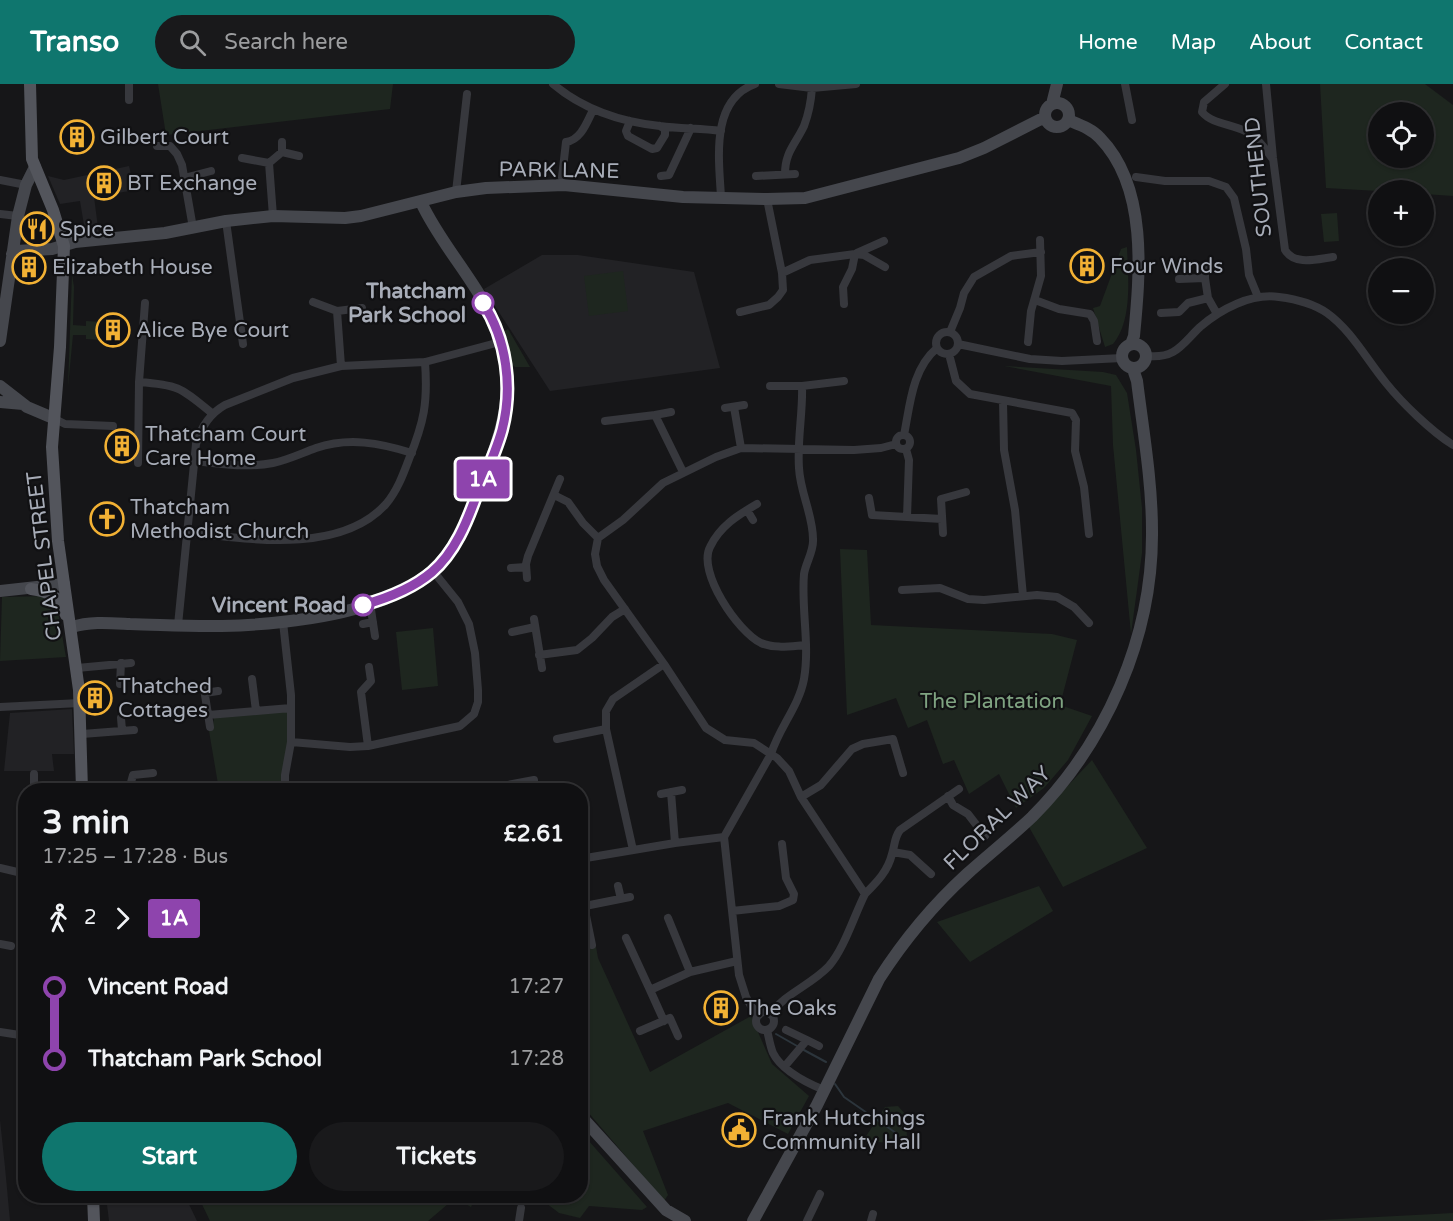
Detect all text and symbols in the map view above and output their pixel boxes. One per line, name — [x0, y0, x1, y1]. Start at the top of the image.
search box — [155, 15, 575, 69]
text: Transo — [30, 25, 119, 59]
icon: search — [176, 26, 209, 59]
text: Search here — [224, 29, 348, 55]
text: Home — [1078, 30, 1138, 55]
text: Map — [1171, 30, 1216, 55]
text: About — [1249, 30, 1311, 55]
text: Contact — [1344, 30, 1423, 55]
map controls — [1368, 102, 1434, 324]
button: locate — [1368, 102, 1434, 168]
street label: SOUTHEND — [1240, 116, 1277, 238]
building icon: Gilbert Court — [59, 119, 95, 155]
place label: Gilbert Court — [100, 125, 229, 150]
street label: PARK LANE — [498, 157, 620, 184]
building icon: BT Exchange — [86, 165, 122, 201]
place label: BT Exchange — [127, 171, 257, 196]
button: + — [1368, 180, 1434, 246]
restaurant icon: Spice — [19, 211, 55, 247]
place label: Spice — [60, 217, 114, 242]
building icon: Four Winds — [1069, 248, 1105, 284]
building icon: Elizabeth House — [11, 249, 47, 285]
place label: Four Winds — [1110, 254, 1223, 279]
place label: Elizabeth House — [52, 255, 213, 280]
button: − — [1368, 258, 1434, 324]
place label: Thatcham Park School — [348, 279, 466, 328]
marker: Thatcham Park School — [472, 292, 494, 314]
building icon: Alice Bye Court — [95, 312, 131, 348]
place label: Alice Bye Court — [136, 318, 289, 343]
place label: Thatcham Court Care Home — [145, 422, 306, 471]
building icon: Thatcham Court Care Home — [104, 428, 140, 464]
line badge: 1A — [456, 460, 510, 498]
text: 1A — [469, 467, 497, 492]
street label: CHAPEL STREET — [22, 470, 67, 642]
place label: Thatcham Methodist Church — [130, 495, 309, 544]
church icon: Thatcham Methodist Church — [89, 501, 125, 537]
place label: Vincent Road — [212, 593, 346, 618]
marker: Vincent Road — [352, 594, 374, 616]
place label: Thatched Cottages — [118, 674, 212, 723]
building icon: Thatched Cottages — [77, 680, 113, 716]
park label: The Plantation — [920, 689, 1064, 714]
street label: FLORAL WAY — [939, 761, 1056, 876]
text: 3 min — [42, 803, 130, 842]
text: £2.61 — [504, 821, 564, 847]
text: 17:25 – 17:28 · Bus — [42, 845, 228, 869]
icon: walk — [42, 902, 75, 935]
icon: forward — [106, 902, 139, 935]
text: 2 — [84, 906, 97, 930]
text: 1A — [160, 906, 188, 931]
text: Vincent Road — [88, 974, 229, 1000]
text: 17:27 — [509, 975, 564, 999]
building icon: The Oaks — [703, 990, 739, 1026]
place label: The Oaks — [744, 996, 837, 1021]
text: Thatcham Park School — [88, 1046, 322, 1072]
text: 17:28 — [509, 1047, 564, 1071]
place label: Frank Hutchings Community Hall — [762, 1106, 925, 1155]
public building icon: Frank Hutchings Community Hall — [721, 1112, 757, 1148]
button: Start — [42, 1122, 297, 1191]
button: Tickets — [309, 1122, 564, 1191]

